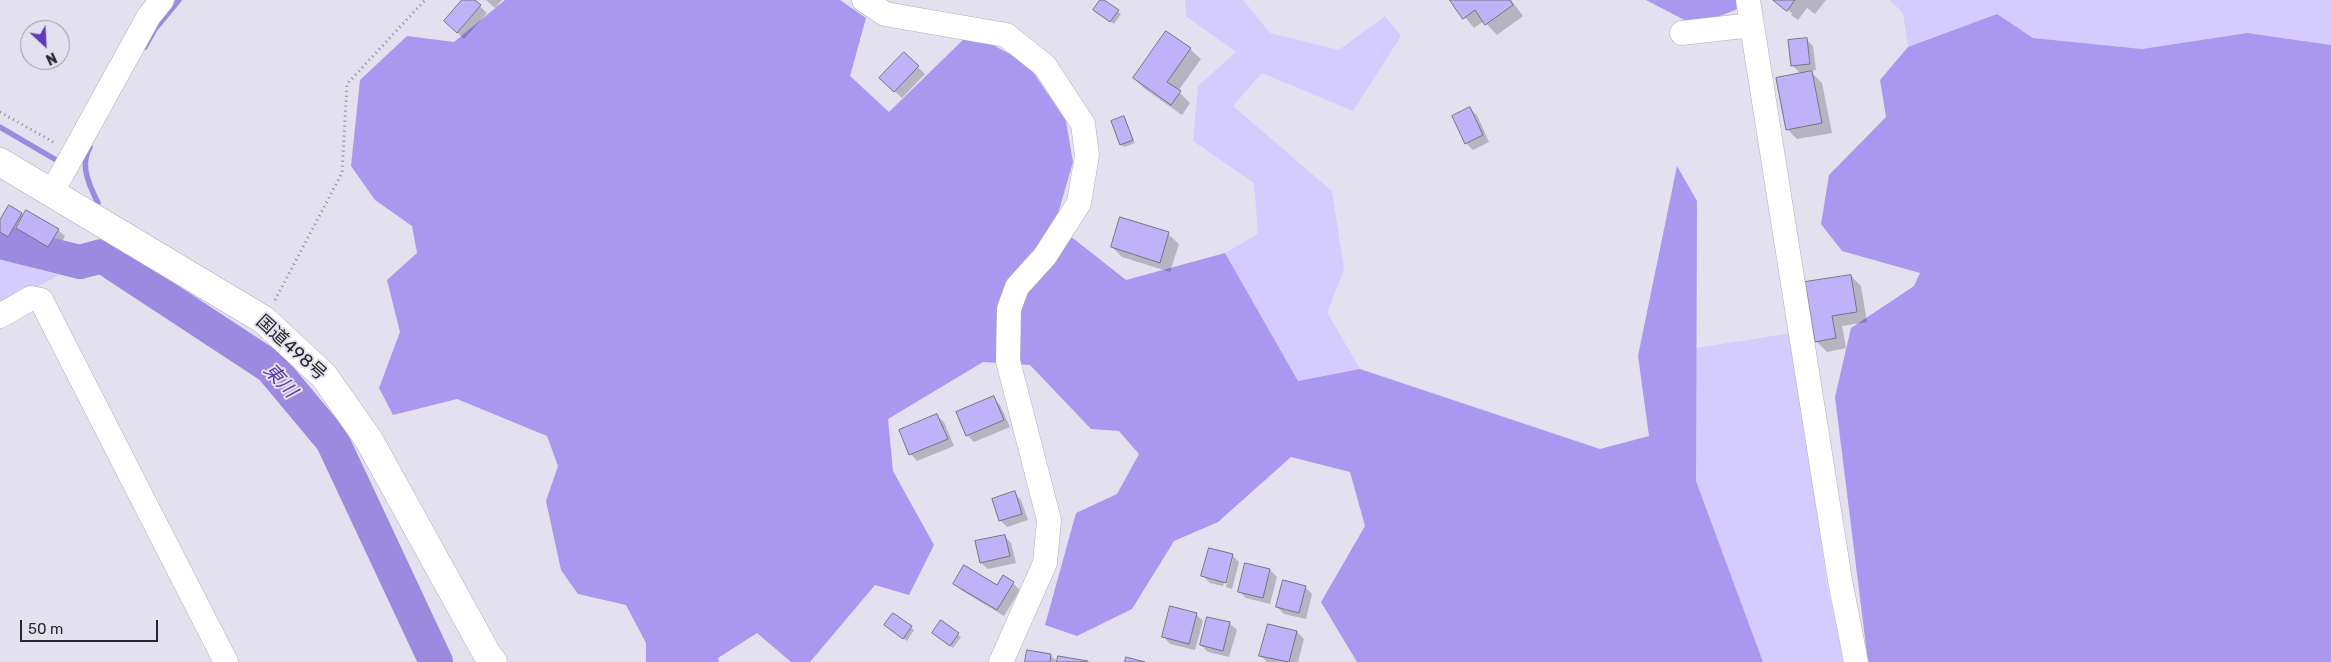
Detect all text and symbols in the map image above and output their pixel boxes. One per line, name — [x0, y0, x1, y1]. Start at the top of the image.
north arrow — [20, 20, 70, 70]
text: N — [43, 48, 59, 68]
street label: 国道498号 — [251, 311, 331, 385]
water label: 東川 — [259, 359, 301, 403]
scale bar — [22, 610, 160, 642]
text: 50 m — [28, 620, 63, 638]

